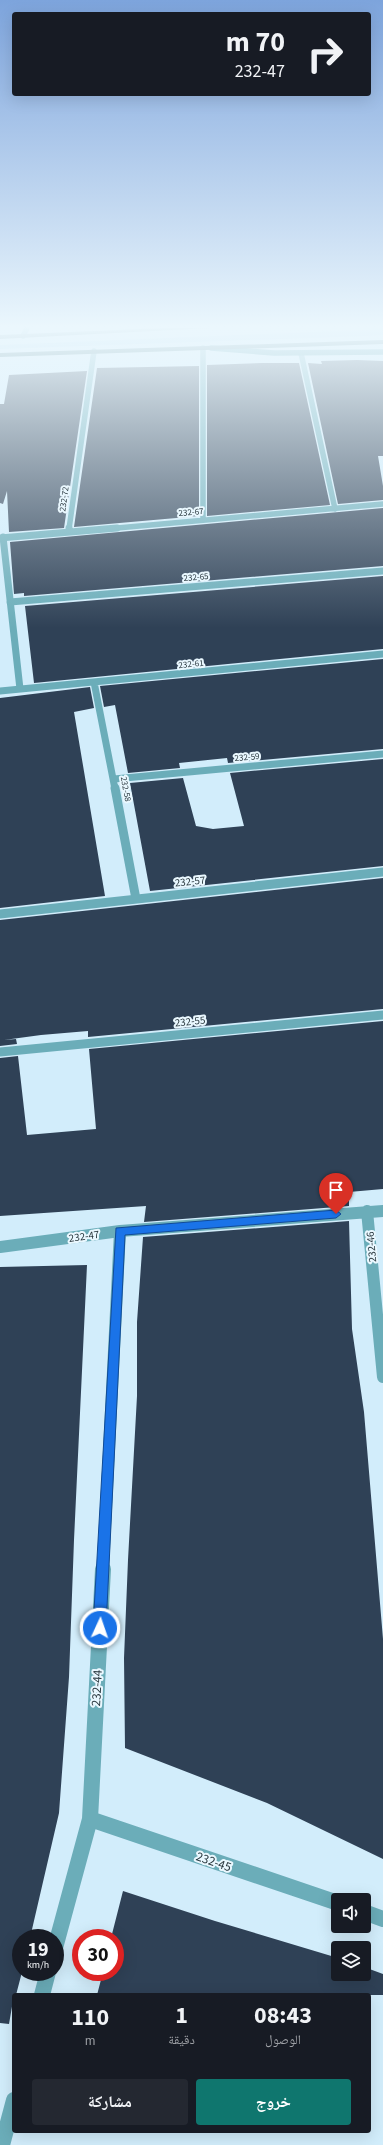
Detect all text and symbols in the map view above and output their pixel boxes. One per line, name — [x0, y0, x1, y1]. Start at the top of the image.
text: 70 m — [226, 22, 285, 62]
icon: right — [299, 28, 351, 80]
text: 232-47 — [235, 59, 285, 84]
street label: 232-72 — [56, 485, 73, 512]
street label: 232-67 — [178, 505, 205, 520]
street label: 232-65 — [183, 570, 210, 585]
street label: 232-61 — [178, 657, 204, 672]
street label: 232-59 — [234, 750, 261, 765]
street label: 232-58 — [117, 776, 134, 803]
street label: 232-57 — [174, 872, 206, 891]
street label: 232-55 — [174, 1012, 206, 1031]
pin — [319, 1173, 353, 1214]
icon: arrive — [325, 1179, 347, 1201]
street label: 232-47 — [68, 1227, 100, 1246]
street label: 232-46 — [363, 1230, 380, 1263]
position arrow — [79, 1607, 121, 1649]
street label: 232-44 — [87, 1669, 107, 1707]
street label: 232-45 — [194, 1848, 234, 1876]
map controls — [331, 1893, 371, 1981]
button: sound — [331, 1893, 371, 1933]
speed limit sign: 30 — [72, 1929, 124, 1981]
text: 19 — [27, 1936, 49, 1964]
button: layers — [331, 1941, 371, 1981]
text: km/h — [27, 1958, 49, 1972]
text: 1 — [175, 1998, 188, 2033]
text: 08:43 — [254, 1998, 312, 2033]
text: 110 — [71, 2000, 109, 2035]
text: دقيقة — [168, 2031, 195, 2049]
text: الوصول — [265, 2031, 301, 2049]
text: m — [85, 2032, 96, 2050]
button: مشاركة — [32, 2079, 188, 2125]
button: خروج — [196, 2079, 351, 2125]

